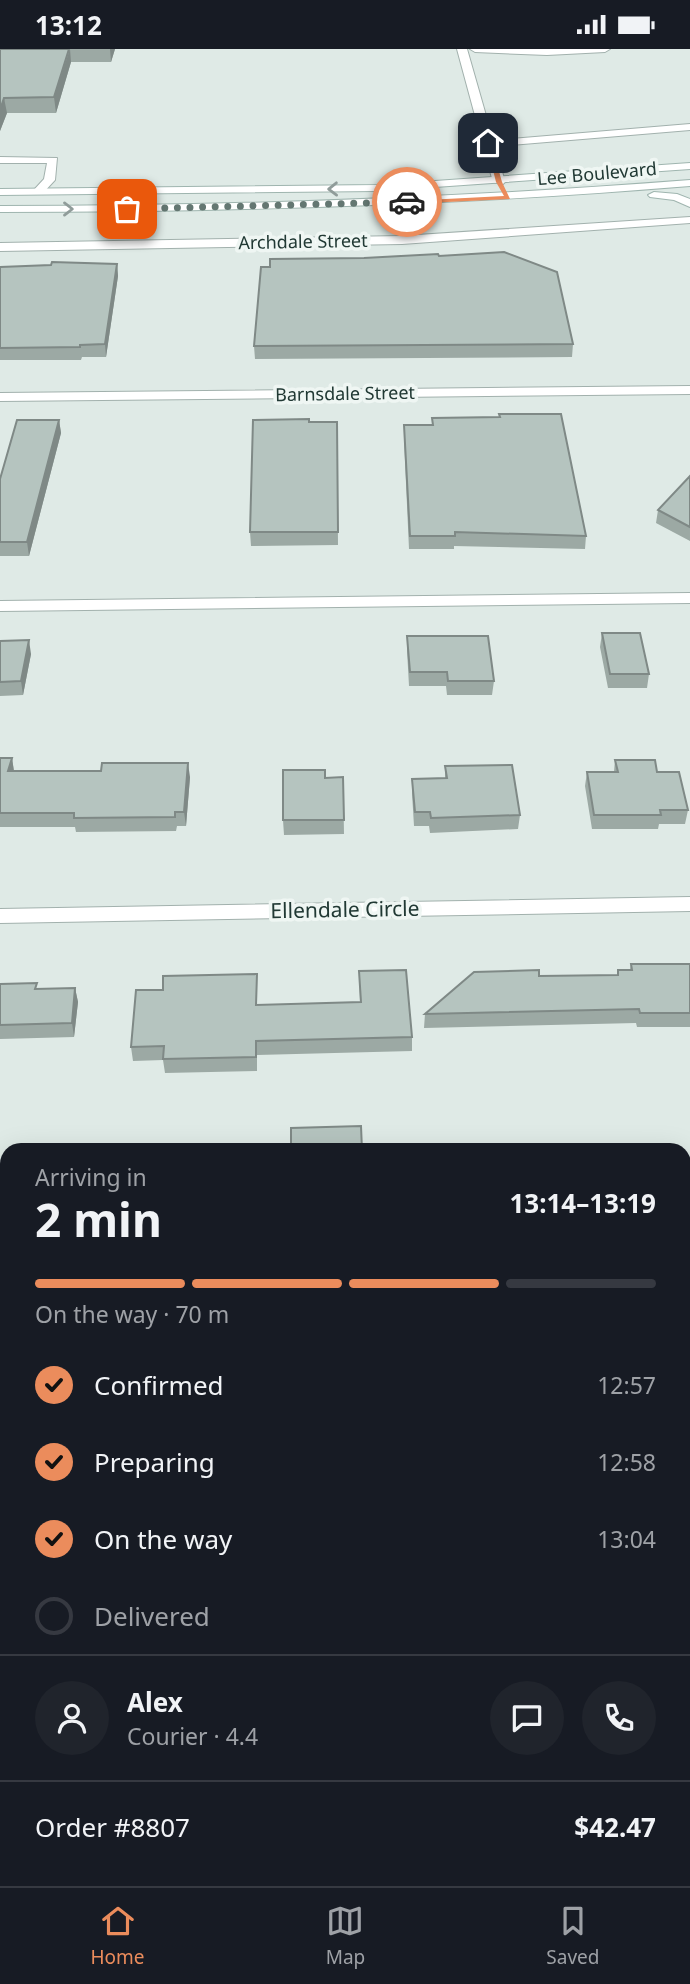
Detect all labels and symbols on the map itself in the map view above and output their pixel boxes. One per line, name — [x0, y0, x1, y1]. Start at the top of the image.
pin — [458, 113, 518, 173]
street label: Lee Boulevard — [536, 156, 658, 190]
courier — [372, 167, 442, 237]
pin — [97, 179, 157, 239]
one-way arrow — [327, 181, 337, 197]
one-way arrow — [63, 201, 74, 217]
street label: Archdale Street — [238, 228, 368, 254]
street label: Barnsdale Street — [275, 380, 416, 406]
street label: Ellendale Circle — [270, 894, 420, 924]

